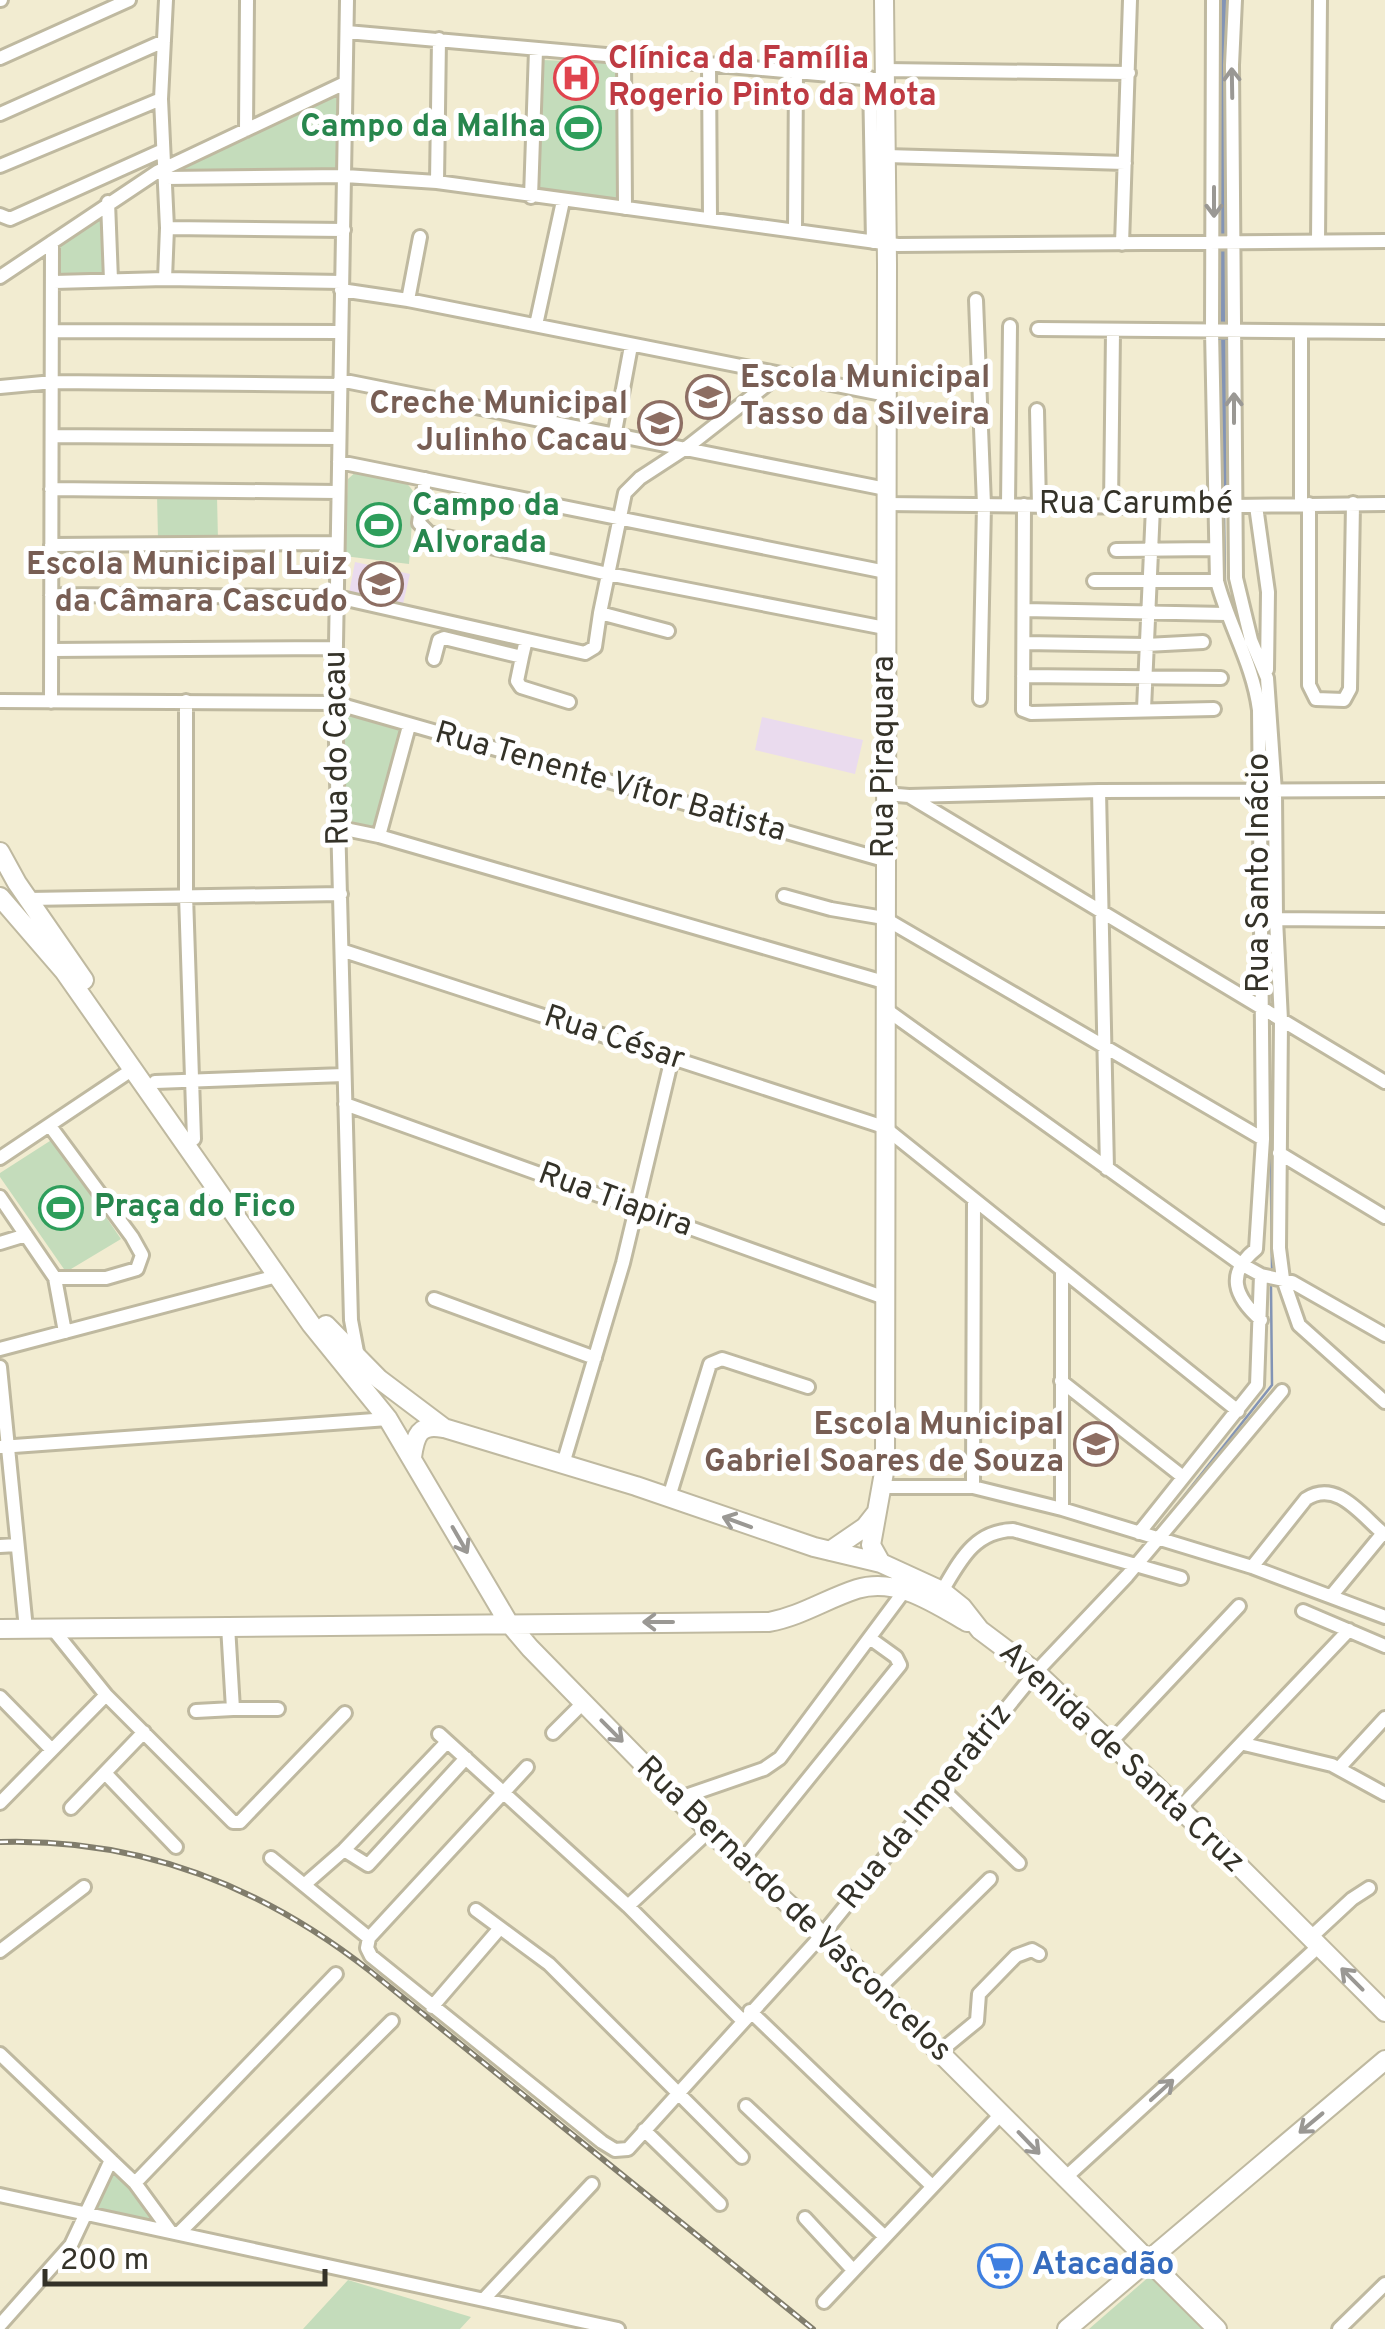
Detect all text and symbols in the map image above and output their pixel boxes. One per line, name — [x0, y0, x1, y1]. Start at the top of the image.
place label: Clínica da Família Rogerio Pinto da Mota — [608, 40, 937, 117]
hospital icon: Clínica da Família Rogerio Pinto da Mota — [553, 55, 599, 101]
one-way arrow — [1222, 67, 1242, 100]
sports icon: Campo da Malha — [556, 105, 602, 151]
place label: Campo da Malha — [300, 108, 546, 148]
one-way arrow — [1204, 186, 1224, 218]
place label: Escola Municipal Tasso da Silveira — [740, 359, 990, 436]
school or university icon: Escola Municipal Tasso da Silveira — [685, 374, 731, 420]
place label: Creche Municipal Julinho Cacau — [369, 385, 628, 462]
one-way arrow — [1224, 392, 1244, 424]
school or university icon: Creche Municipal Julinho Cacau — [637, 400, 683, 446]
street label: Rua Carumbé — [1039, 485, 1233, 525]
place label: Campo da Alvorada — [412, 487, 560, 564]
sports icon: Campo da Alvorada — [356, 502, 402, 548]
place label: Escola Municipal Luiz da Câmara Cascudo — [26, 546, 348, 623]
school or university icon: Escola Municipal Luiz da Câmara Cascudo — [358, 561, 404, 607]
street label: Rua do Cacau — [316, 650, 360, 846]
street label: Rua Piraquara — [865, 656, 905, 858]
street label: Rua Tenente Vítor Batista — [430, 714, 790, 852]
street label: Rua Santo Inácio — [1240, 753, 1280, 993]
street label: Rua César — [538, 997, 690, 1081]
street label: Rua Tiapira — [533, 1155, 697, 1247]
sports icon: Praça do Fico — [38, 1185, 84, 1231]
place label: Praça do Fico — [94, 1188, 296, 1228]
place label: Escola Municipal Gabriel Soares de Souza — [704, 1406, 1064, 1483]
school or university icon: Escola Municipal Gabriel Soares de Souza — [1073, 1421, 1119, 1467]
one-way arrow — [721, 1511, 753, 1529]
one-way arrow — [450, 1525, 470, 1554]
one-way arrow — [643, 1612, 676, 1632]
street label: Avenida de Santa Cruz — [990, 1634, 1252, 1882]
street label: Rua da Imperatriz — [831, 1696, 1021, 1918]
one-way arrow — [599, 1719, 623, 1743]
street label: Rua Bernardo de Vasconcelos — [627, 1749, 959, 2071]
one-way arrow — [1340, 1968, 1364, 1992]
one-way arrow — [1149, 2078, 1174, 2101]
one-way arrow — [1298, 2112, 1324, 2134]
one-way arrow — [1017, 2130, 1041, 2154]
scale bar — [45, 2224, 325, 2286]
text: 200 m — [60, 2243, 149, 2280]
supermarket icon: Atacadão — [977, 2243, 1023, 2289]
place label: Atacadão — [1032, 2246, 1174, 2286]

